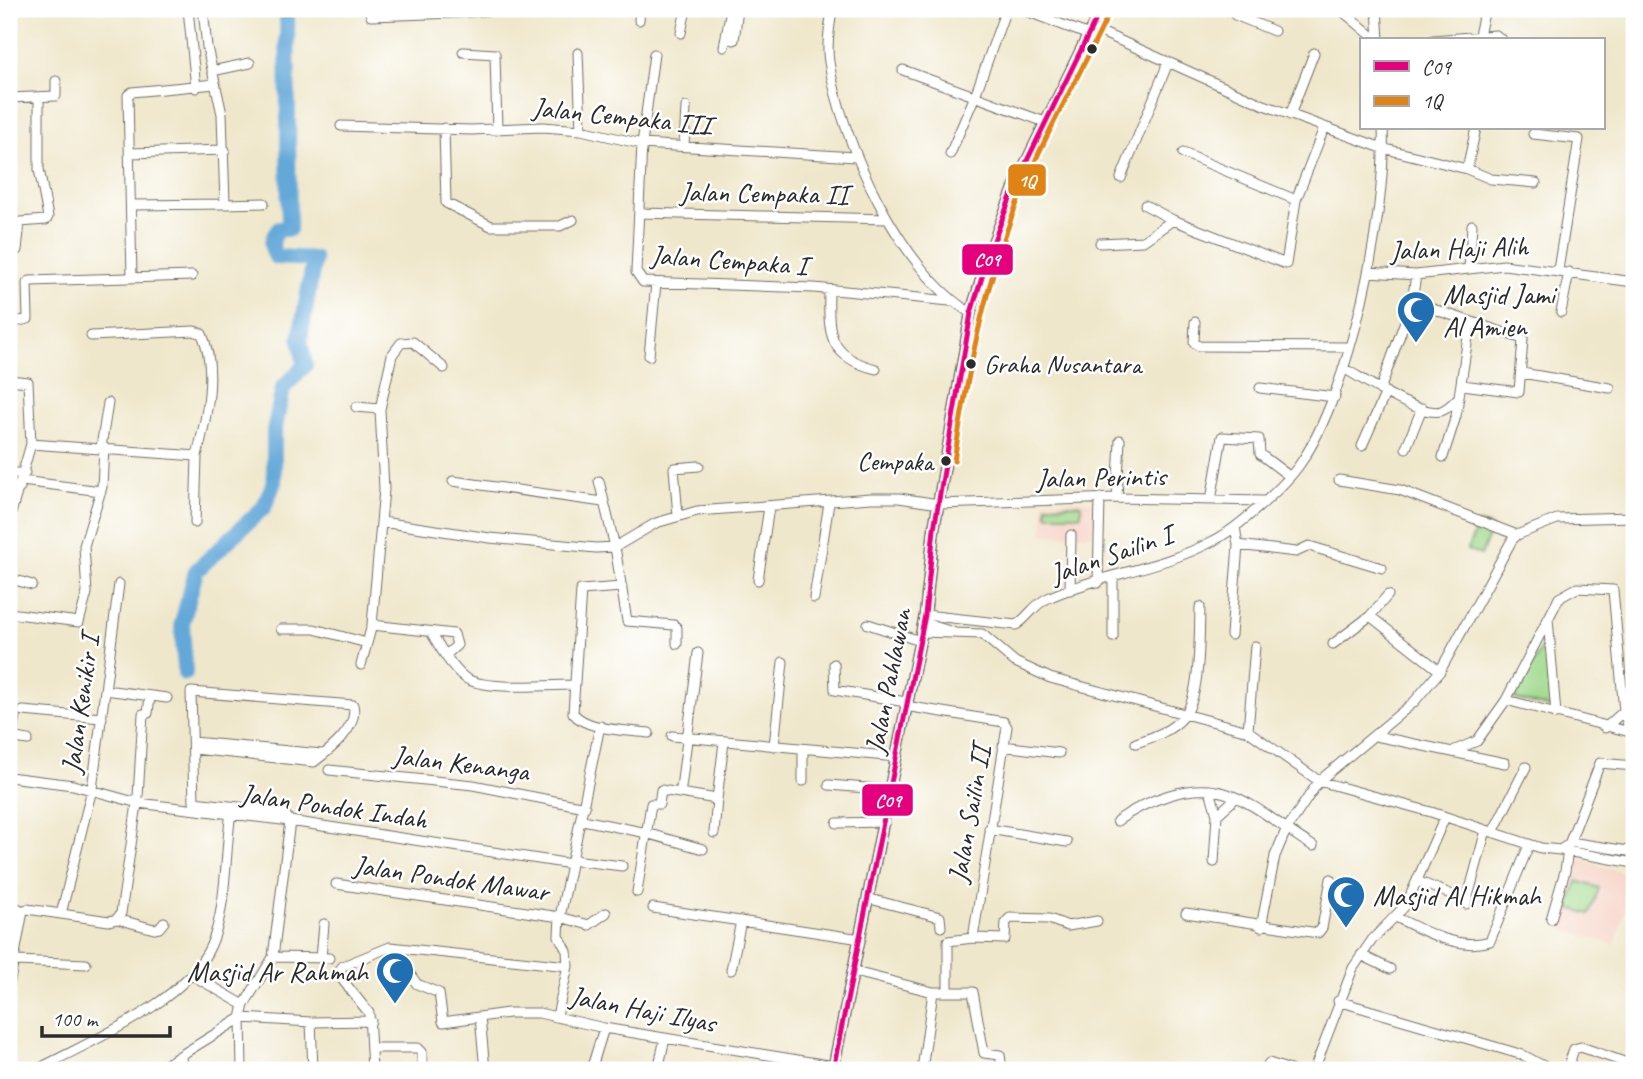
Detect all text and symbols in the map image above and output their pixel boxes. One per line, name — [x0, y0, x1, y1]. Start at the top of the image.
legend — [1360, 38, 1604, 130]
unlabelled marker — [1085, 42, 1099, 56]
text: C09 — [1422, 54, 1452, 80]
text: 1Q — [1422, 88, 1444, 114]
street label: Jalan Cempaka III — [529, 89, 719, 143]
line badge: 1Q — [1007, 163, 1047, 197]
text: 1Q — [1018, 169, 1039, 193]
street label: Jalan Cempaka II — [678, 174, 854, 212]
street label: Jalan Haji Alih — [1388, 228, 1530, 268]
street label: Jalan Cempaka I — [648, 237, 814, 283]
line badge: C09 — [961, 243, 1014, 276]
text: C09 — [974, 248, 1003, 272]
place label: Masjid Jami Al Amien — [1443, 277, 1558, 344]
mosque icon: Masjid Jami Al Amien — [1395, 289, 1437, 344]
place label: Graha Nusantara — [984, 348, 1143, 381]
marker: Graha Nusantara — [964, 357, 978, 371]
place label: Cempaka — [857, 445, 935, 478]
marker: Cempaka — [939, 454, 953, 468]
street label: Jalan Perintis — [1034, 458, 1169, 496]
street label: Jalan Sailin I — [1043, 515, 1182, 592]
street label: Jalan Pahlawan — [856, 604, 919, 759]
street label: Jalan Kenikir I — [53, 627, 108, 777]
street label: Jalan Kenanga — [389, 737, 533, 789]
street label: Jalan Sailin II — [939, 737, 999, 887]
street label: Jalan Pondok Indah — [237, 775, 431, 837]
line badge: C09 — [861, 783, 914, 817]
text: C09 — [875, 789, 904, 813]
street label: Jalan Pondok Mawar — [349, 847, 554, 909]
mosque icon: Masjid Al Hikmah — [1325, 874, 1367, 929]
place label: Masjid Al Hikmah — [1373, 878, 1543, 913]
mosque icon: Masjid Ar Rahmah — [374, 950, 416, 1005]
place label: Masjid Ar Rahmah — [187, 954, 370, 989]
street label: Jalan Haji Ilyas — [565, 977, 721, 1041]
scale bar — [42, 995, 170, 1039]
text: 100 m — [52, 1006, 99, 1032]

